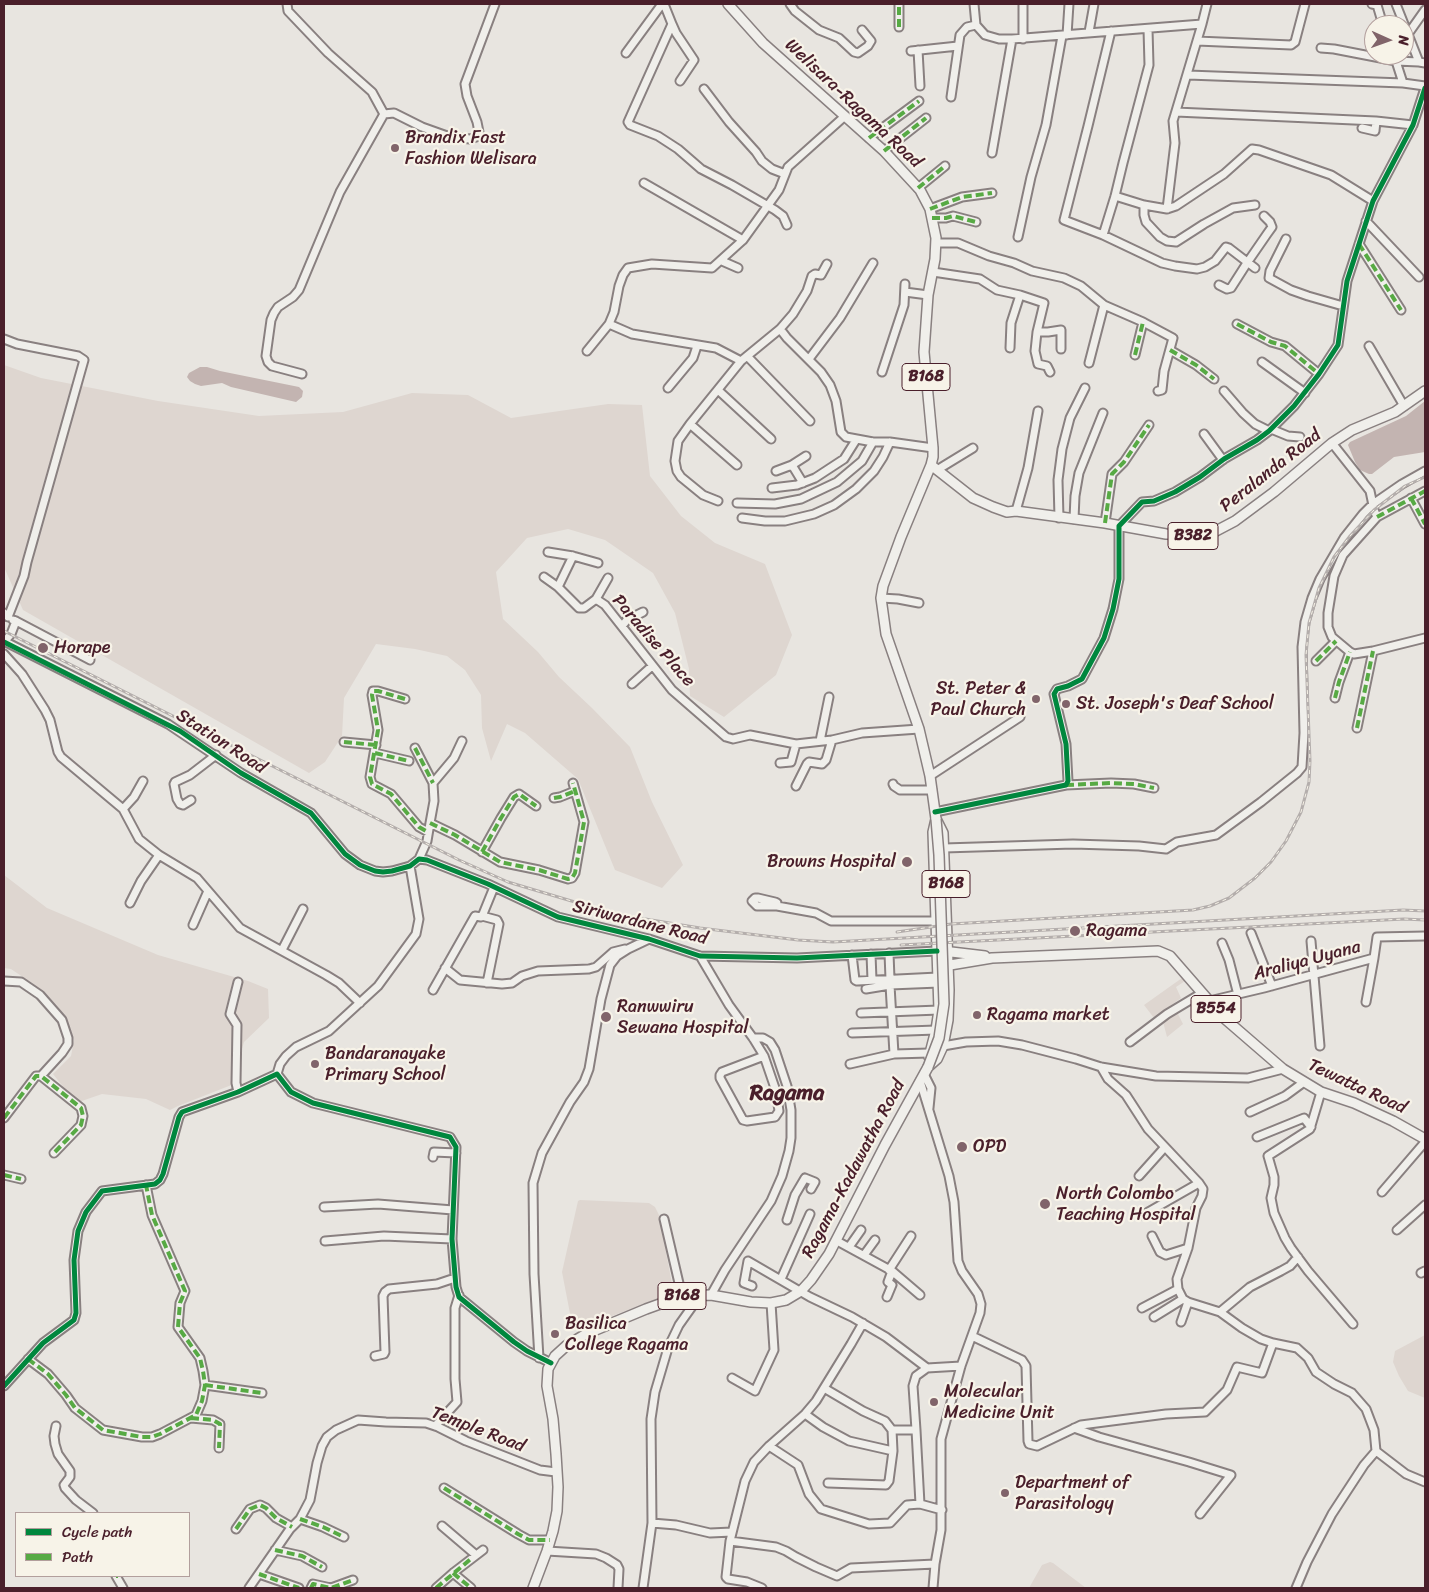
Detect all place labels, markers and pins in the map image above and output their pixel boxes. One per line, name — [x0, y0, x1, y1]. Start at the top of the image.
place label: Brandix Fast Fashion Welisara — [405, 127, 537, 170]
marker: Brandix Fast Fashion Welisara — [389, 142, 401, 154]
place label: Horape — [54, 637, 110, 659]
marker: Horape — [36, 641, 50, 655]
place label: St. Peter & Paul Church — [930, 678, 1026, 721]
marker: St. Peter & Paul Church — [1030, 693, 1042, 705]
place label: St. Joseph's Deaf School — [1076, 693, 1274, 715]
marker: St. Joseph's Deaf School — [1060, 698, 1072, 710]
place label: Browns Hospital — [767, 851, 896, 873]
marker: Browns Hospital — [900, 855, 914, 869]
place label: Ragama — [1086, 920, 1147, 942]
marker: Ragama — [1068, 924, 1082, 938]
place label: Ranwwiru Sewana Hospital — [617, 996, 749, 1038]
place label: Ragama market — [987, 1004, 1110, 1026]
marker: Ragama market — [971, 1009, 983, 1021]
marker: Ranwwiru Sewana Hospital — [599, 1010, 613, 1024]
place label: Bandaranayake Primary School — [325, 1043, 446, 1086]
marker: Bandaranayake Primary School — [309, 1058, 321, 1070]
place label: OPD — [973, 1136, 1006, 1158]
marker: OPD — [955, 1140, 969, 1154]
place label: North Colombo Teaching Hospital — [1056, 1183, 1196, 1226]
marker: North Colombo Teaching Hospital — [1038, 1197, 1052, 1211]
place label: Basilica College Ragama — [565, 1313, 688, 1356]
marker: Basilica College Ragama — [549, 1328, 561, 1340]
place label: Molecular Medicine Unit — [944, 1381, 1055, 1424]
marker: Molecular Medicine Unit — [928, 1396, 940, 1408]
place label: Department of Parasitology — [1015, 1472, 1129, 1515]
marker: Department of Parasitology — [999, 1487, 1011, 1499]

